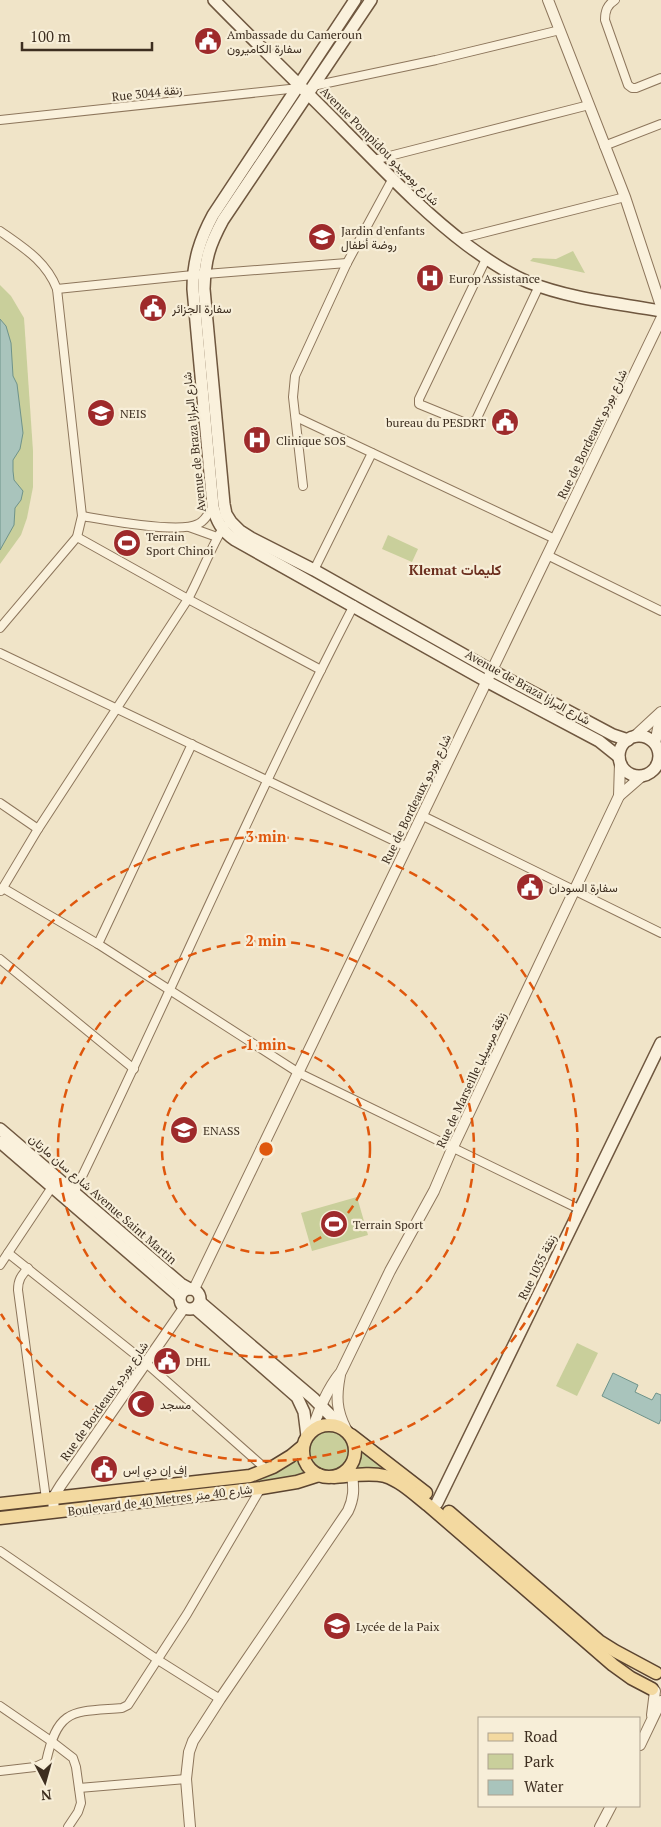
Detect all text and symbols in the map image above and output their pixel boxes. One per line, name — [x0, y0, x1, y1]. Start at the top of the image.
scale bar — [22, 20, 152, 52]
text: 100 m — [30, 26, 71, 46]
public building icon: Ambassade du Cameroun سفارة الكاميرون — [193, 26, 223, 56]
place label: Ambassade du Cameroun سفارة الكاميرون — [227, 27, 362, 57]
street label: Rue 3044 زنقة — [111, 82, 183, 105]
street label: Avenue Pompidou شارع بومبيدو — [316, 83, 443, 210]
school or university icon: Jardin d'enfants روضة أطفال — [307, 222, 337, 252]
place label: Jardin d'enfants روضة أطفال — [341, 223, 425, 253]
hospital icon: Europ Assistance — [415, 263, 445, 293]
place label: Europ Assistance — [449, 271, 540, 286]
public building icon: سفارة الجزائر — [138, 293, 168, 323]
place label: سفارة الجزائر — [171, 301, 232, 317]
street label: Rue de Bordeaux شارع بوردو — [554, 367, 632, 502]
street label: Avenue de Braza شارع البرازا — [179, 371, 211, 513]
school or university icon: NEIS — [86, 398, 116, 428]
place label: NEIS — [120, 406, 146, 421]
public building icon: bureau du PESDRT — [490, 407, 520, 437]
place label: bureau du PESDRT — [386, 415, 487, 430]
hospital icon: Clinique SOS — [242, 425, 272, 455]
place label: Clinique SOS — [276, 433, 346, 448]
sports icon: Terrain Sport Chinoi — [112, 528, 142, 558]
place label: Terrain Sport Chinoi — [146, 529, 214, 558]
district label: Klemat كليمات — [409, 560, 501, 579]
street label: Avenue de Braza شارع البرازا — [462, 646, 593, 729]
street label: Rue de Bordeaux شارع بوردو — [378, 732, 456, 867]
text: 3 min — [245, 826, 287, 846]
public building icon: سفارة السودان — [515, 872, 545, 902]
place label: سفارة السودان — [549, 880, 618, 896]
text: 2 min — [245, 930, 287, 950]
street label: Rue de Marseille زنقة مرسيليا — [433, 1010, 510, 1151]
text: 1 min — [245, 1034, 287, 1054]
school or university icon: ENASS — [169, 1115, 199, 1145]
place label: ENASS — [203, 1123, 240, 1138]
street label: شارع سان مارتان Avenue Saint Martin — [25, 1131, 180, 1269]
centre of rings — [257, 1140, 275, 1158]
sports icon: Terrain Sport — [319, 1209, 349, 1239]
place label: Terrain Sport — [353, 1217, 424, 1232]
street label: Rue 1035 زنقة — [515, 1232, 560, 1303]
street label: Rue de Bordeaux شارع بوردو — [57, 1338, 153, 1465]
public building icon: DHL — [152, 1346, 182, 1376]
place label: DHL — [186, 1354, 210, 1369]
mosque icon: مسجد — [126, 1389, 156, 1419]
place label: مسجد — [160, 1397, 191, 1412]
public building icon: إف إن دي إس — [89, 1454, 119, 1484]
place label: إف إن دي إس — [123, 1462, 187, 1480]
street label: Boulevard de 40 Metres شارع 40 متر — [67, 1481, 253, 1521]
school or university icon: Lycée de la Paix — [322, 1611, 352, 1641]
place label: Lycée de la Paix — [356, 1619, 440, 1634]
legend — [478, 1717, 641, 1807]
text: Road — [524, 1726, 557, 1746]
text: Park — [524, 1751, 554, 1771]
north arrow — [20, 1757, 70, 1807]
text: Water — [524, 1776, 564, 1796]
text: N — [40, 1785, 53, 1805]

